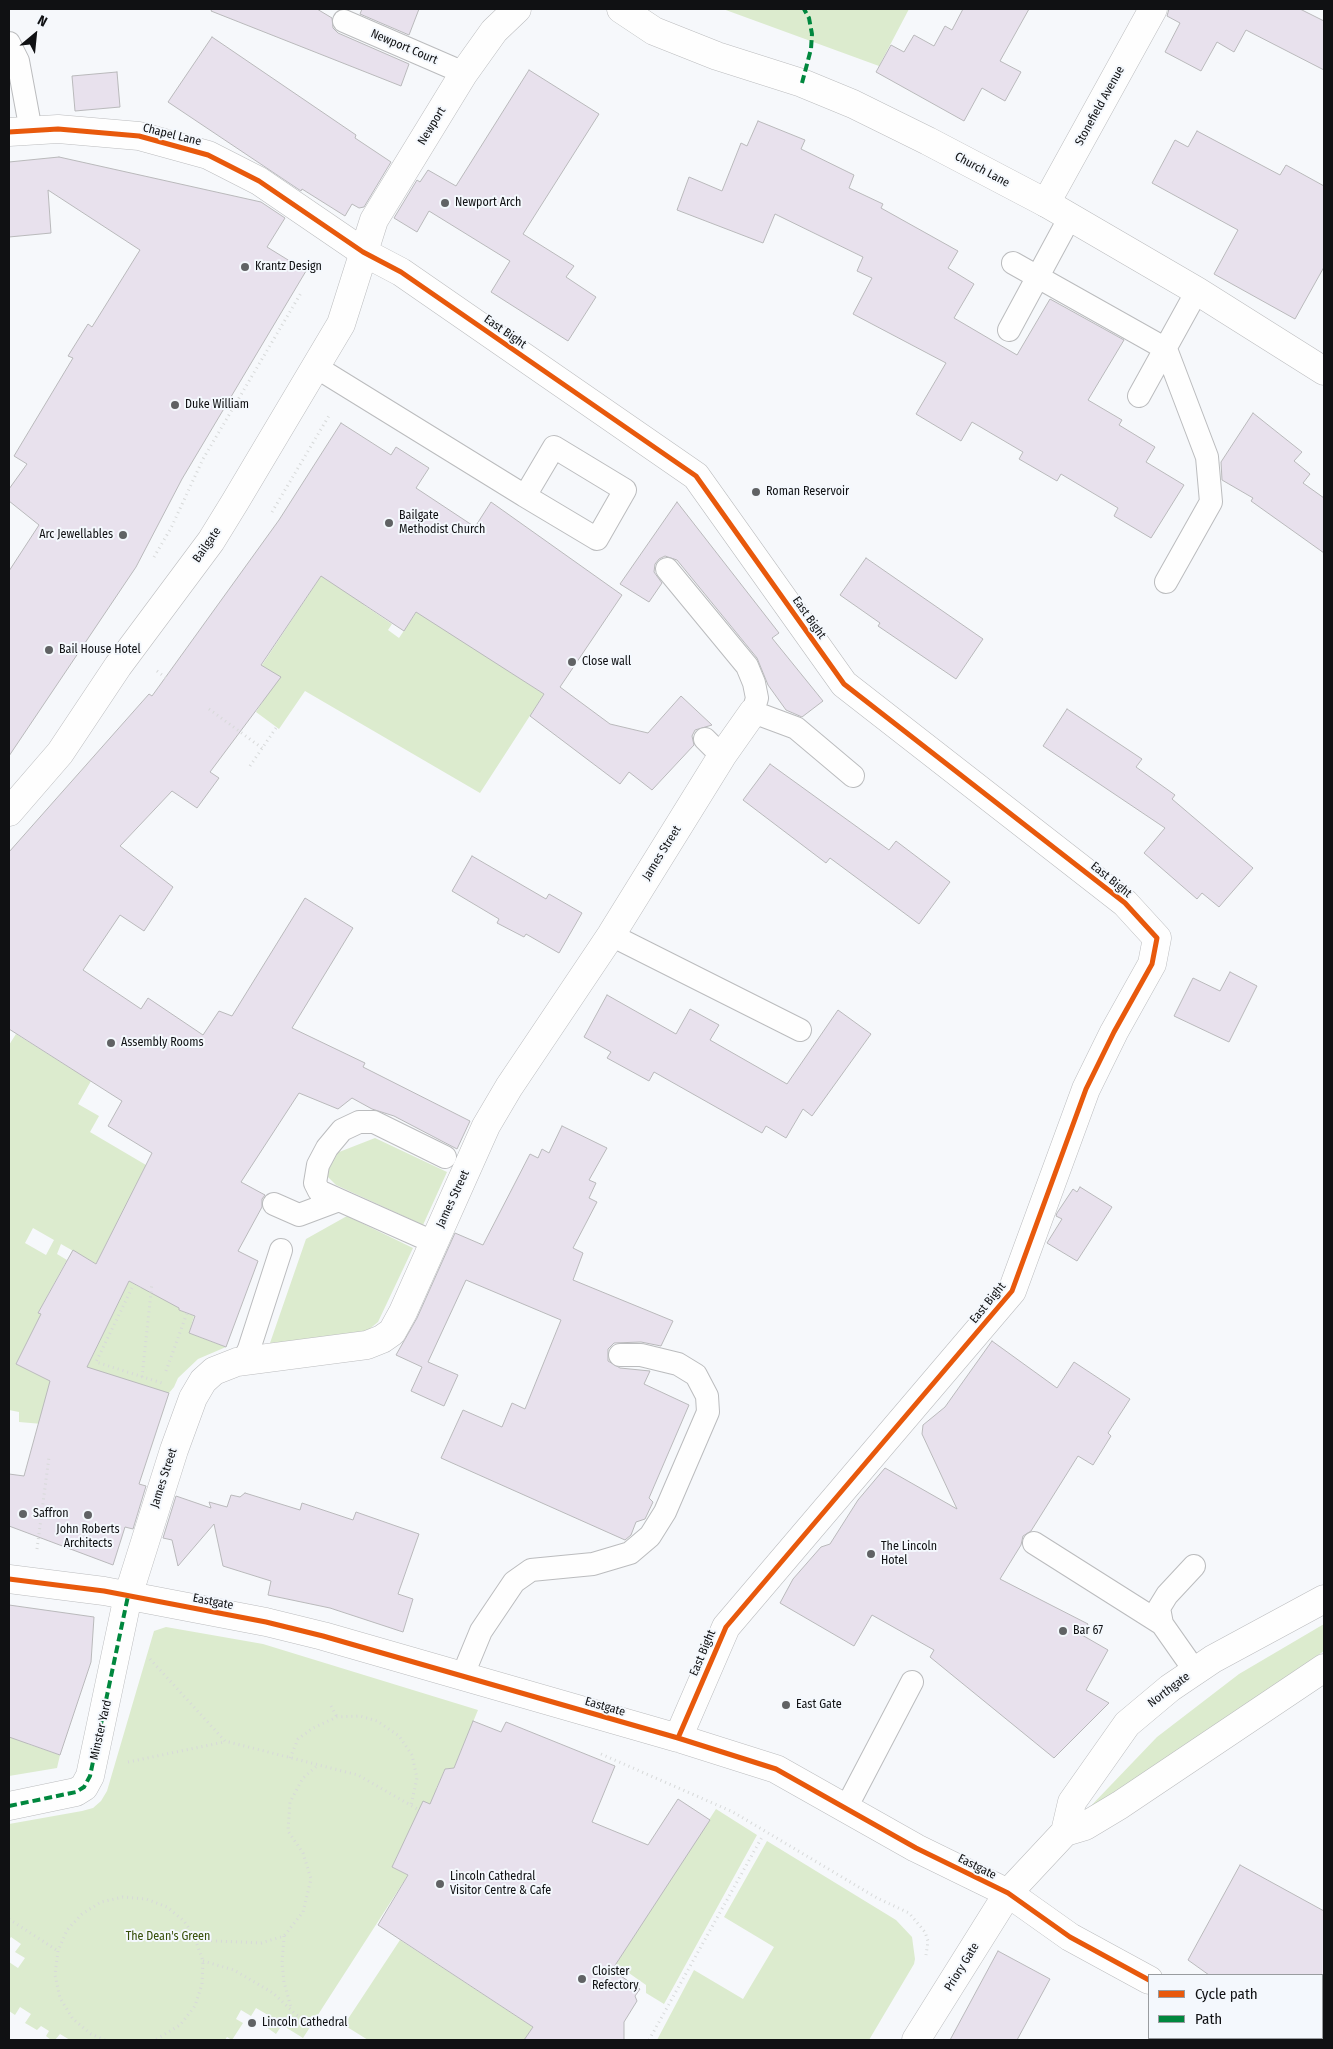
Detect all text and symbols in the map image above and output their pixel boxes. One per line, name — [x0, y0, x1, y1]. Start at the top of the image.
north arrow — [10, 10, 60, 60]
text: N — [35, 12, 50, 31]
street label: Newport Court — [368, 26, 440, 68]
street label: Stonefield Avenue — [1072, 64, 1128, 148]
street label: Newport — [415, 104, 449, 148]
street label: Chapel Lane — [141, 121, 203, 149]
street label: Church Lane — [952, 150, 1012, 190]
place label: Newport Arch — [455, 196, 521, 210]
marker: Newport Arch — [439, 197, 451, 209]
place label: Krantz Design — [255, 260, 322, 274]
marker: Krantz Design — [239, 261, 251, 273]
street label: East Bight — [481, 312, 529, 352]
place label: Duke William — [185, 398, 249, 412]
marker: Duke William — [169, 399, 181, 411]
place label: Roman Reservoir — [766, 485, 849, 499]
marker: Roman Reservoir — [750, 486, 762, 498]
place label: Bailgate Methodist Church — [399, 509, 485, 537]
marker: Bailgate Methodist Church — [383, 517, 395, 529]
street label: Bailgate — [190, 525, 224, 565]
place label: Arc Jewellables — [39, 528, 113, 542]
marker: Arc Jewellables — [117, 529, 129, 541]
street label: East Bight — [789, 594, 829, 642]
place label: Bail House Hotel — [59, 643, 141, 657]
marker: Bail House Hotel — [43, 644, 55, 656]
place label: Close wall — [582, 655, 631, 669]
marker: Close wall — [566, 656, 578, 668]
street label: James Street — [640, 823, 684, 883]
street label: East Bight — [1088, 859, 1134, 901]
place label: Assembly Rooms — [121, 1036, 204, 1050]
marker: Assembly Rooms — [105, 1037, 117, 1049]
street label: James Street — [433, 1168, 473, 1230]
street label: East Bight — [967, 1280, 1009, 1326]
street label: James Street — [148, 1446, 180, 1510]
place label: Saffron — [33, 1507, 69, 1521]
marker: Saffron — [17, 1508, 29, 1520]
marker: John Roberts Architects — [82, 1509, 94, 1521]
place label: John Roberts Architects — [56, 1523, 120, 1551]
place label: The Lincoln Hotel — [881, 1540, 937, 1568]
marker: The Lincoln Hotel — [865, 1548, 877, 1560]
street label: Eastgate — [191, 1591, 235, 1613]
place label: Bar 67 — [1073, 1624, 1103, 1638]
marker: Bar 67 — [1057, 1625, 1069, 1637]
street label: East Bight — [687, 1628, 719, 1678]
street label: Northgate — [1145, 1670, 1193, 1710]
street label: Eastgate — [583, 1694, 627, 1720]
place label: East Gate — [796, 1698, 842, 1712]
street label: Minster Yard — [87, 1699, 115, 1761]
marker: East Gate — [780, 1699, 792, 1711]
street label: Eastgate — [955, 1851, 999, 1883]
place label: Lincoln Cathedral Visitor Centre & Cafe — [450, 1870, 551, 1898]
marker: Lincoln Cathedral Visitor Centre & Cafe — [434, 1878, 446, 1890]
park label: The Dean's Green — [126, 1930, 210, 1944]
street label: Priory Gate — [941, 1940, 983, 1994]
place label: Cloister Refectory — [592, 1965, 638, 1993]
marker: Cloister Refectory — [576, 1973, 588, 1985]
legend — [1148, 1974, 1323, 2039]
text: Cycle path — [1195, 1985, 1258, 2003]
text: Path — [1195, 2010, 1222, 2028]
place label: Lincoln Cathedral — [262, 2016, 347, 2030]
marker: Lincoln Cathedral — [246, 2017, 258, 2029]

